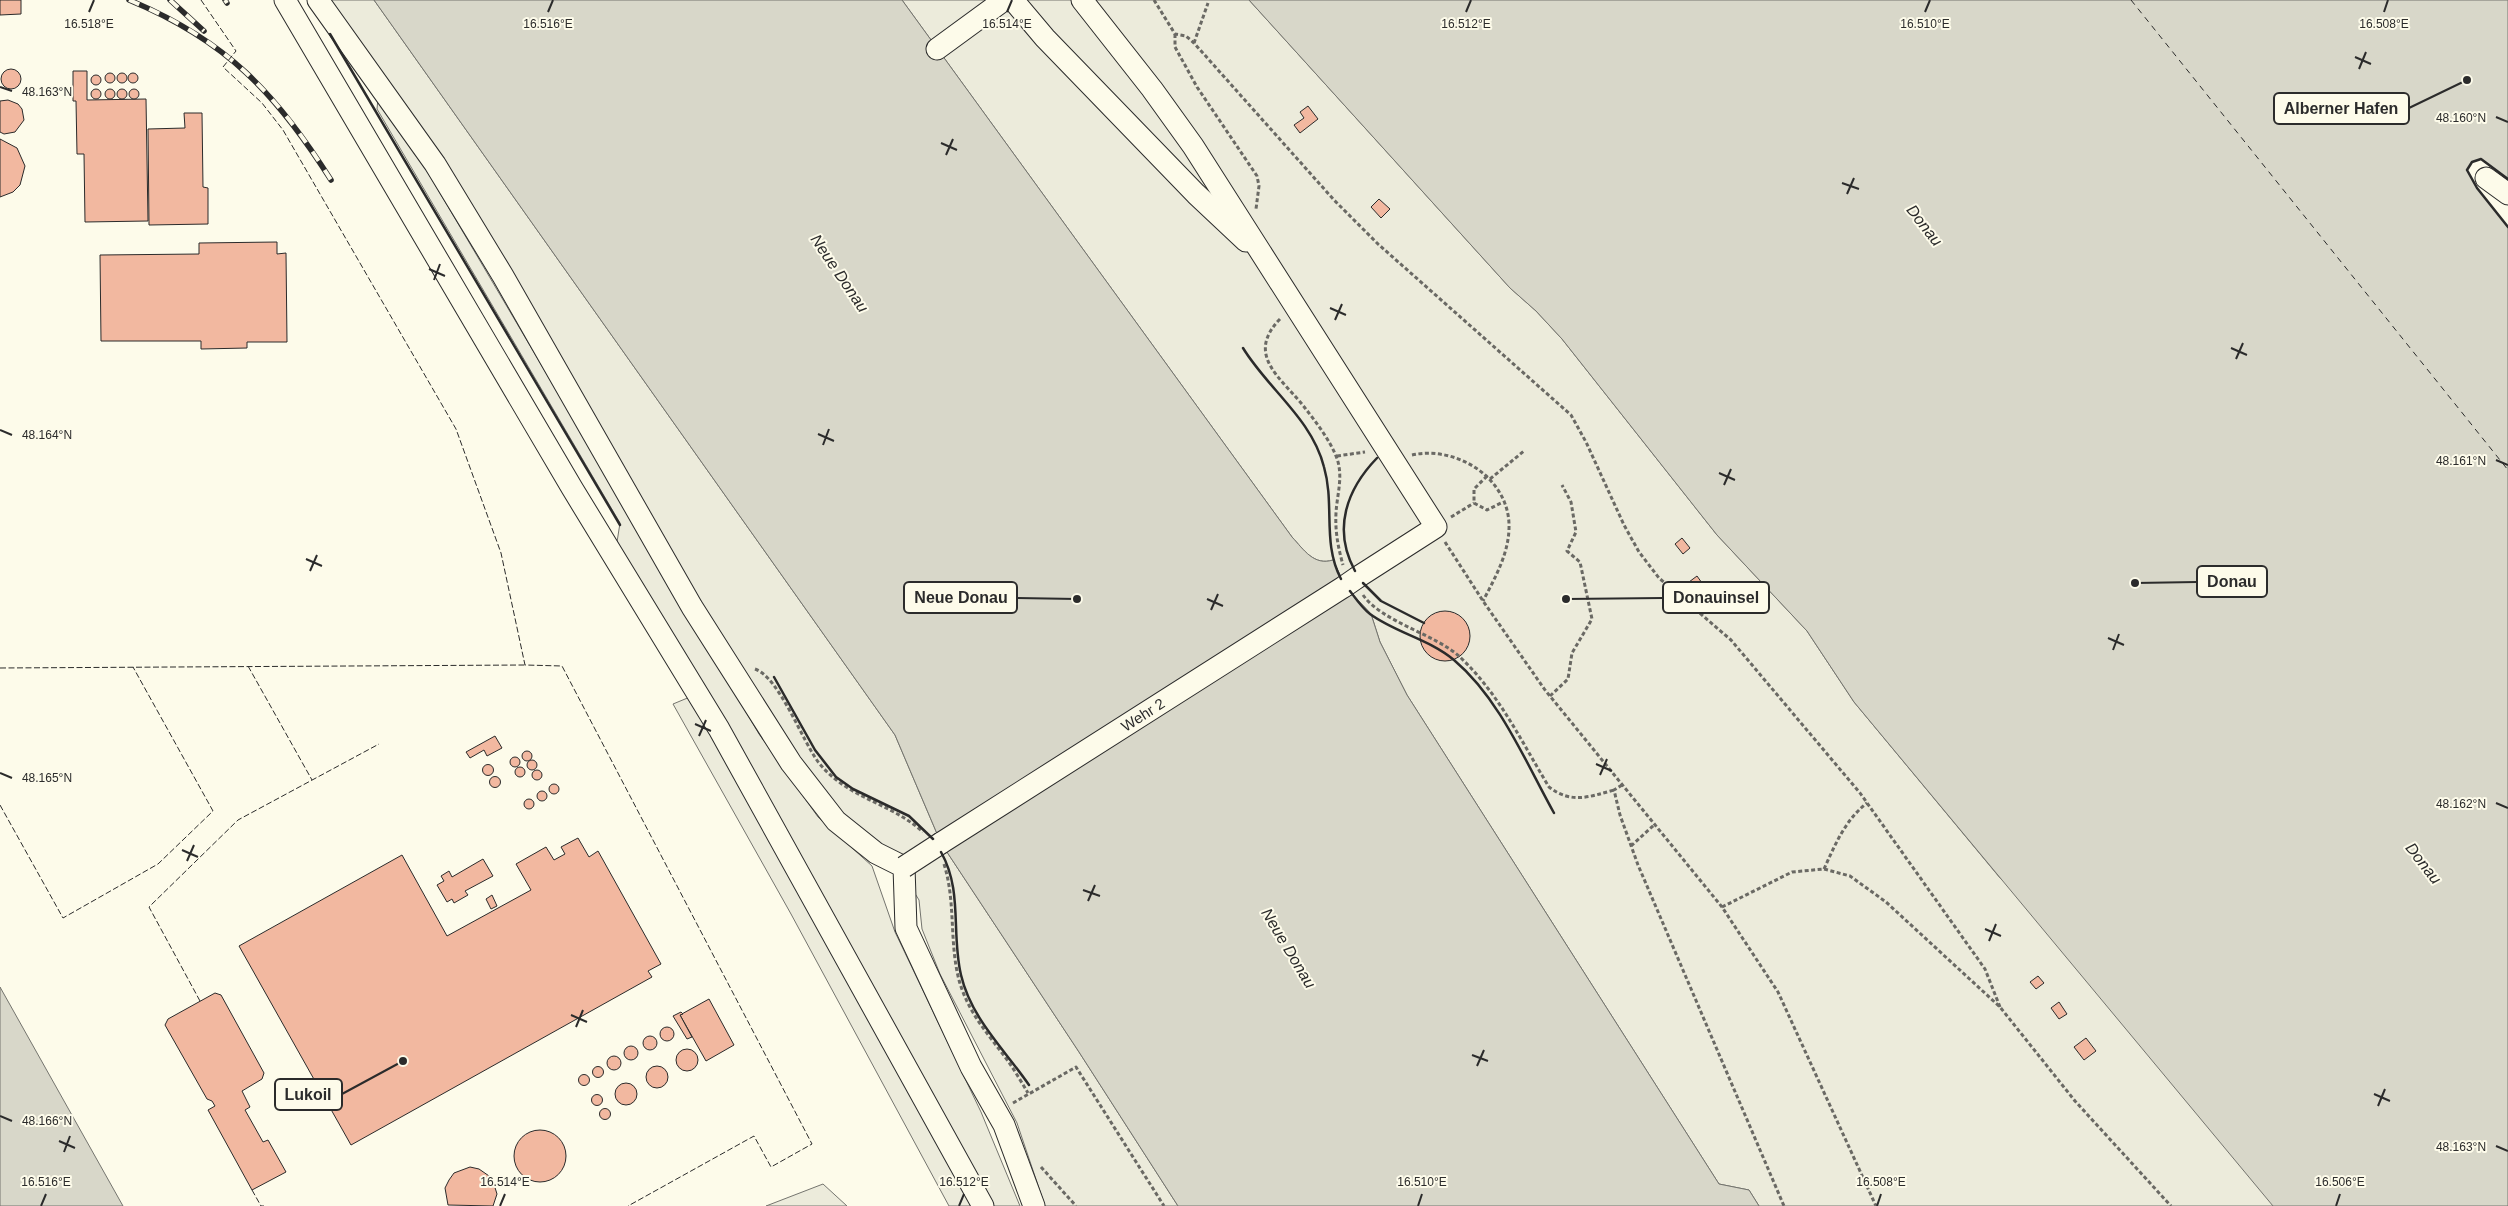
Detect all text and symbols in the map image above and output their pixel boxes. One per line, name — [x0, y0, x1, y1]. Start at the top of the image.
text: 16.518°E — [64, 17, 114, 31]
text: 16.516°E — [523, 17, 573, 31]
text: 16.514°E — [982, 17, 1032, 31]
text: 16.512°E — [1441, 17, 1491, 31]
text: 16.510°E — [1900, 17, 1950, 31]
text: 16.508°E — [2359, 17, 2409, 31]
text: 48.163°N — [22, 85, 72, 99]
callout: Alberner Hafen — [2274, 93, 2409, 124]
text: Alberner Hafen — [2284, 100, 2398, 117]
text: 48.160°N — [2436, 111, 2486, 125]
water label: Donau — [1903, 201, 1946, 249]
water label: Neue Donau — [807, 231, 872, 315]
text: 48.164°N — [22, 428, 72, 442]
text: 48.161°N — [2436, 454, 2486, 468]
callout: Donau — [2197, 566, 2267, 597]
text: Donau — [2207, 573, 2257, 590]
callout: Neue Donau — [904, 582, 1017, 613]
callout: Donauinsel — [1663, 582, 1769, 613]
text: Neue Donau — [914, 589, 1008, 606]
text: Donauinsel — [1673, 589, 1759, 606]
street label: Wehr 2 — [1118, 694, 1168, 735]
text: 48.165°N — [22, 771, 72, 785]
text: 48.162°N — [2436, 797, 2486, 811]
water label: Donau — [2402, 839, 2445, 887]
water label: Neue Donau — [1258, 905, 1319, 991]
callout: Lukoil — [275, 1079, 342, 1110]
text: Lukoil — [284, 1086, 332, 1103]
text: 48.166°N — [22, 1114, 72, 1128]
text: 48.163°N — [2436, 1140, 2486, 1154]
text: 16.516°E — [21, 1175, 71, 1189]
text: 16.514°E — [480, 1175, 530, 1189]
text: 16.512°E — [939, 1175, 989, 1189]
text: 16.510°E — [1397, 1175, 1447, 1189]
text: 16.508°E — [1856, 1175, 1906, 1189]
text: 16.506°E — [2315, 1175, 2365, 1189]

